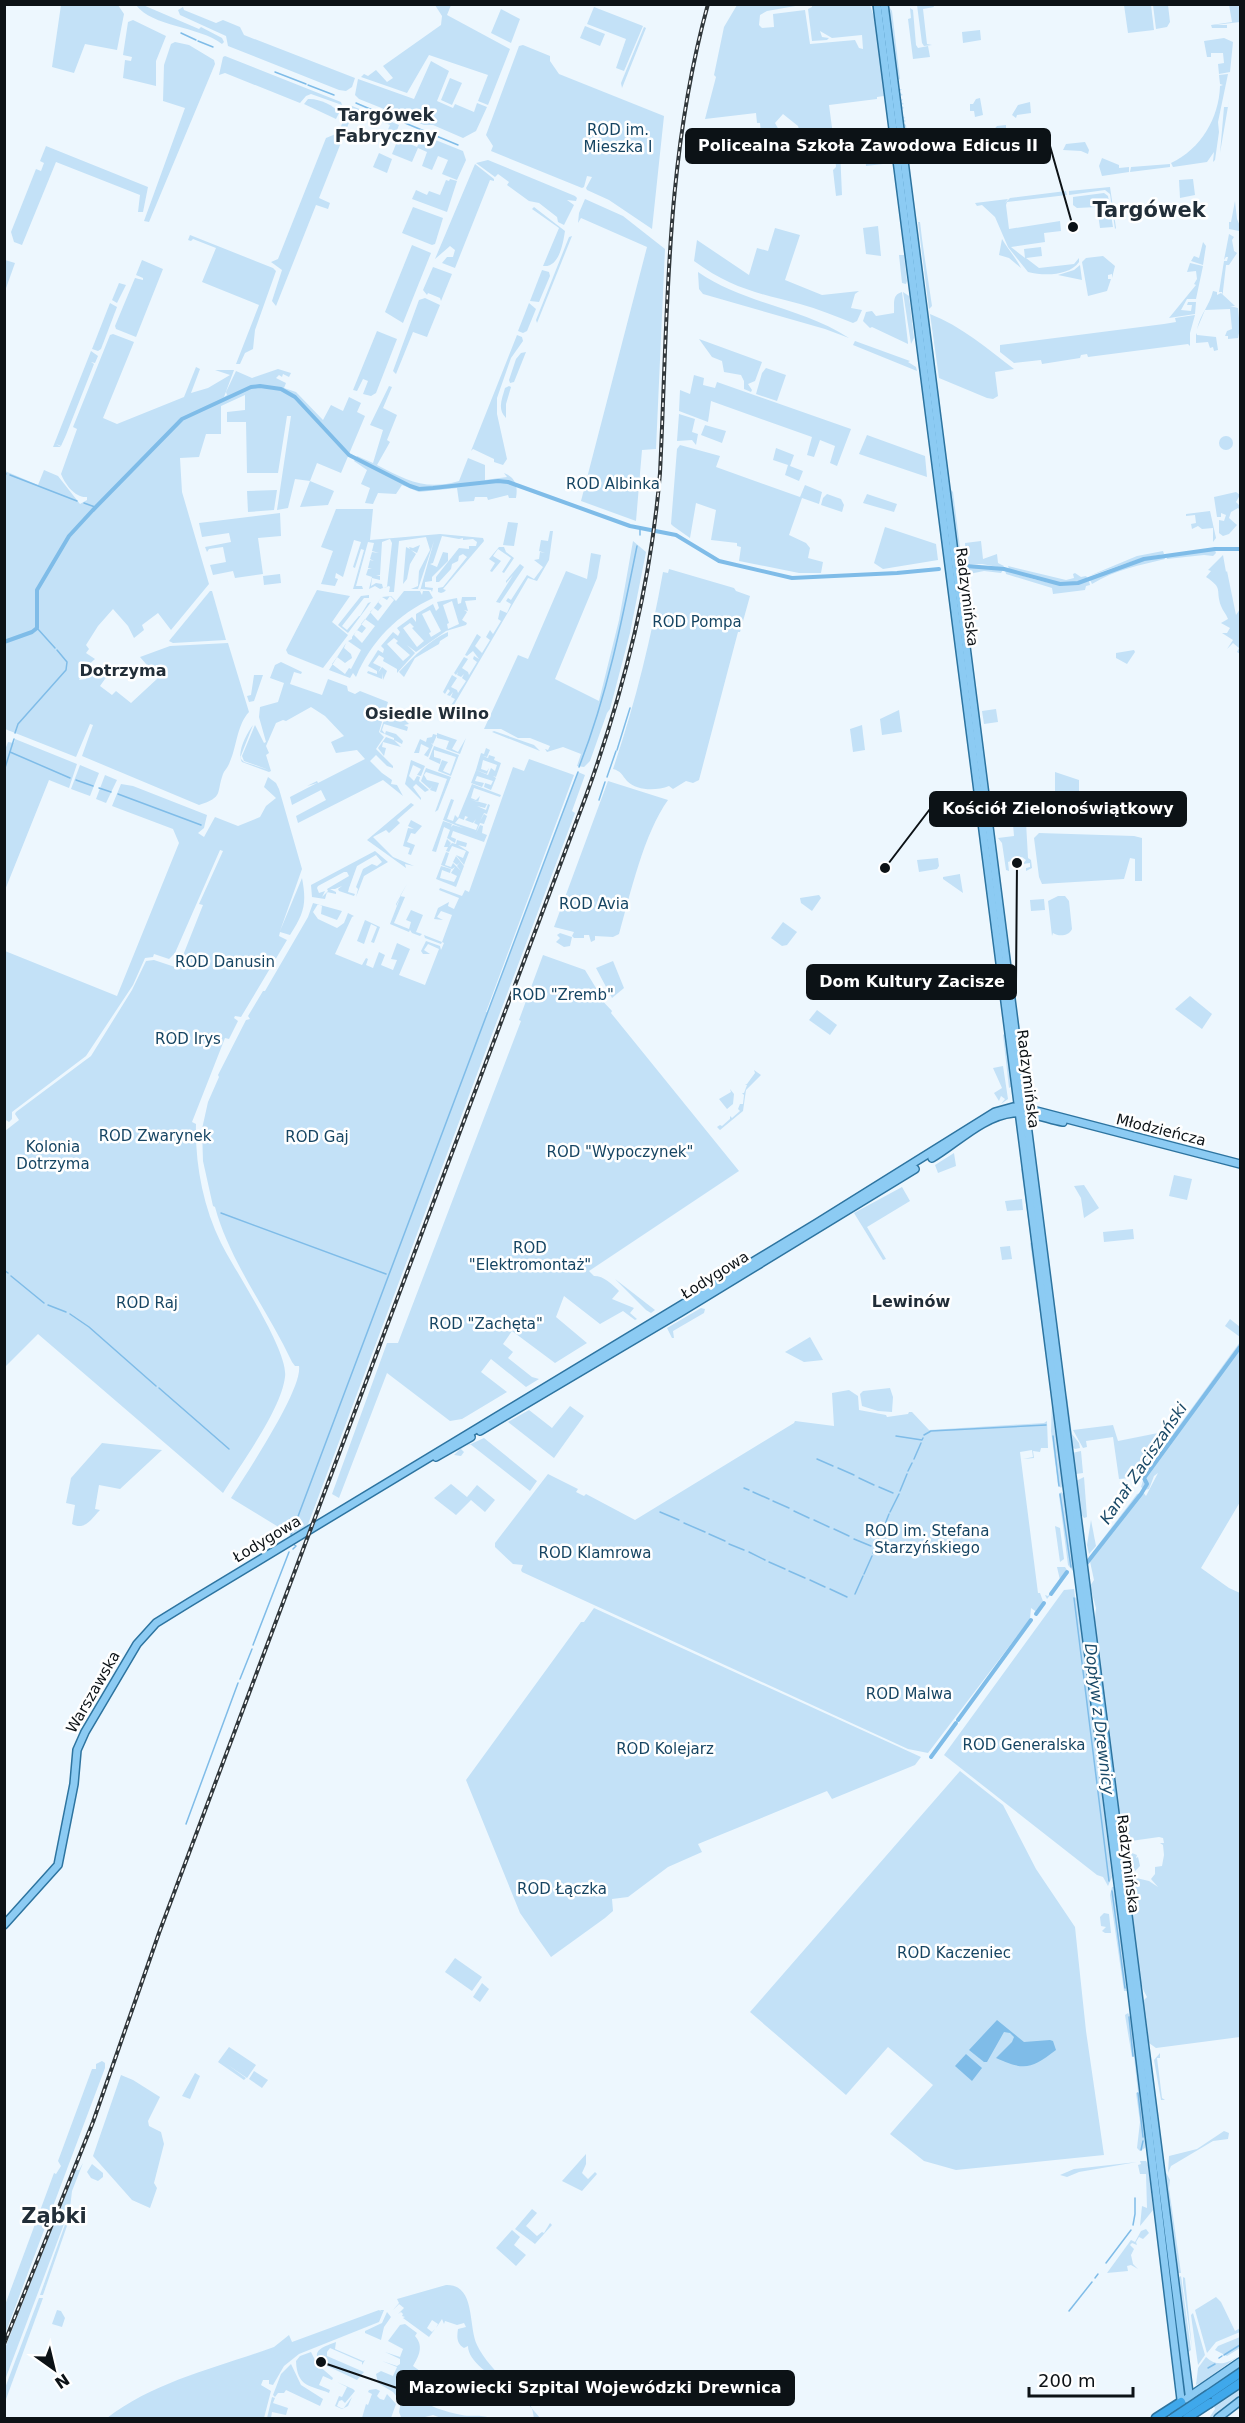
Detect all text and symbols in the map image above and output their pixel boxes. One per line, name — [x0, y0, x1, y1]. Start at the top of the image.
district label: Targówek Fabryczny — [335, 104, 438, 146]
park label: ROD im. Mieszka I — [584, 121, 652, 156]
callout: Policealna Szkoła Zawodowa Edicus II — [686, 129, 1050, 163]
text: Policealna Szkoła Zawodowa Edicus II — [698, 136, 1038, 155]
district label: Targówek — [1092, 198, 1207, 222]
park label: ROD Albinka — [566, 475, 660, 493]
street label: Radzymińska — [952, 547, 982, 647]
park label: ROD Pompa — [652, 613, 742, 631]
district label: Dotrzyma — [79, 661, 167, 680]
district label: Osiedle Wilno — [365, 704, 489, 723]
callout: Kościół Zielonoświątkowy — [930, 792, 1186, 826]
text: Kościół Zielonoświątkowy — [942, 799, 1174, 818]
park label: ROD Avia — [559, 895, 629, 913]
park label: ROD Danusin — [175, 953, 275, 971]
callout: Dom Kultury Zacisze — [807, 965, 1016, 999]
text: Dom Kultury Zacisze — [819, 972, 1005, 991]
park label: ROD "Zremb" — [512, 986, 614, 1004]
street label: Radzymińska — [1013, 1029, 1043, 1129]
park label: ROD Irys — [155, 1030, 221, 1048]
street label: Młodzieńcza — [1114, 1110, 1208, 1150]
park label: ROD Zwarynek — [99, 1127, 212, 1145]
park label: ROD Gaj — [285, 1128, 349, 1146]
park label: Kolonia Dotrzyma — [16, 1138, 90, 1173]
park label: ROD "Wypoczynek" — [547, 1143, 693, 1161]
park label: ROD "Elektromontaż" — [469, 1239, 591, 1274]
street label: Łodygowa — [677, 1247, 752, 1303]
district label: Lewinów — [872, 1292, 950, 1311]
park label: ROD Raj — [116, 1294, 178, 1312]
park label: ROD "Zachęta" — [429, 1315, 543, 1333]
water label: Kanał Zaciszański — [1096, 1399, 1191, 1527]
street label: Łodygowa — [229, 1512, 304, 1567]
park label: ROD im. Stefana Starzyńskiego — [865, 1522, 989, 1557]
park label: ROD Klamrowa — [539, 1544, 651, 1562]
water label: Dopływ z Drewnicy — [1081, 1642, 1118, 1797]
street label: Warszawska — [62, 1648, 124, 1736]
park label: ROD Malwa — [866, 1685, 952, 1703]
park label: ROD Generalska — [962, 1736, 1086, 1754]
park label: ROD Kolejarz — [616, 1740, 714, 1758]
street label: Radzymińska — [1113, 1814, 1143, 1914]
park label: ROD Łączka — [517, 1880, 607, 1898]
park label: ROD Kaczeniec — [897, 1944, 1011, 1962]
district label: Ząbki — [21, 2204, 87, 2228]
north arrow — [24, 2339, 84, 2399]
scale bar — [1029, 2360, 1132, 2398]
text: N — [51, 2369, 73, 2393]
text: 200 m — [1038, 2370, 1096, 2391]
callout: Mazowiecki Szpital Wojewódzki Drewnica — [397, 2371, 794, 2405]
text: Mazowiecki Szpital Wojewódzki Drewnica — [408, 2378, 782, 2397]

